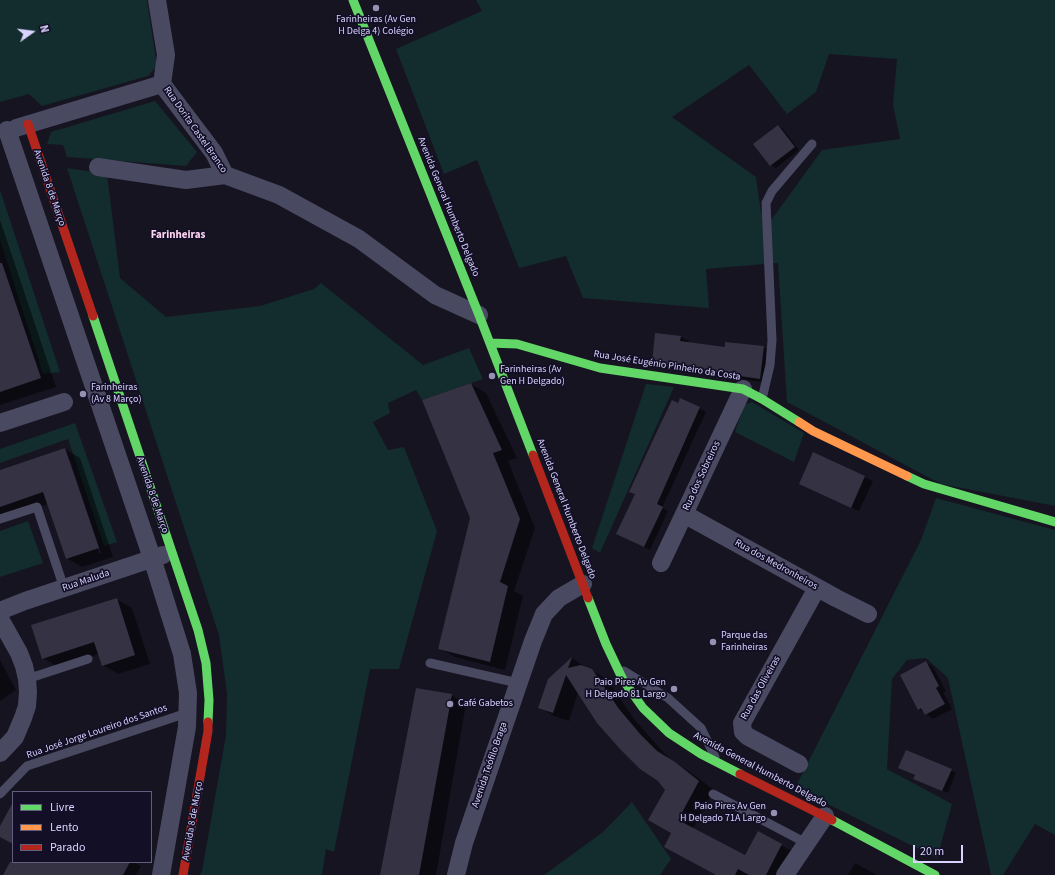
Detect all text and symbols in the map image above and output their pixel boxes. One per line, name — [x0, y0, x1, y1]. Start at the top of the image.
marker: Farinheiras (Av Gen H Delga 4) Colégio — [371, 3, 381, 13]
north arrow — [12, 12, 52, 52]
place label: Farinheiras (Av Gen H Delga 4) Colégio — [336, 14, 416, 38]
text: N — [36, 24, 52, 34]
street label: Rua Dorita Castel Branco — [161, 84, 229, 176]
street label: Avenida General Humberto Delgado — [414, 136, 482, 278]
street label: Avenida 8 de Março — [30, 148, 68, 228]
district label: Farinheiras — [151, 229, 205, 243]
street label: Rua José Eugénio Pinheiro da Costa — [593, 348, 741, 384]
place label: Farinheiras (Av Gen H Delgado) — [500, 364, 565, 388]
marker: Farinheiras (Av Gen H Delgado) — [487, 371, 497, 381]
place label: Farinheiras (Av 8 Março) — [91, 382, 142, 406]
marker: Farinheiras (Av 8 Março) — [78, 389, 88, 399]
street label: Avenida General Humberto Delgado — [534, 437, 598, 581]
street label: Rua dos Sobreiros — [681, 439, 723, 513]
street label: Avenida 8 de Março — [133, 455, 171, 535]
street label: Rua dos Medronheiros — [732, 537, 820, 593]
street label: Rua Maluda — [61, 567, 111, 595]
place label: Parque das Farinheiras — [721, 630, 767, 654]
marker: Parque das Farinheiras — [708, 637, 718, 647]
street label: Rua das Oliveiras — [739, 654, 783, 722]
place label: Paio Pires Av Gen H Delgado 81 Largo — [585, 677, 666, 700]
marker: Paio Pires Av Gen H Delgado 81 Largo — [669, 684, 679, 694]
place label: Café Gabetos — [458, 698, 513, 710]
marker: Café Gabetos — [445, 699, 455, 709]
street label: Rua José Jorge Loureiro dos Santos — [25, 702, 169, 762]
street label: Avenida Teófilo Braga — [470, 721, 510, 809]
street label: Avenida General Humberto Delgado — [691, 730, 829, 810]
street label: Avenida 8 de Março — [180, 780, 206, 862]
legend — [12, 791, 152, 863]
text: Livre — [50, 799, 74, 816]
place label: Paio Pires Av Gen H Delgado 71A Largo — [680, 801, 766, 824]
marker: Paio Pires Av Gen H Delgado 71A Largo — [769, 808, 779, 818]
text: Lento — [50, 819, 79, 836]
scale bar — [915, 837, 965, 863]
text: Parado — [50, 839, 85, 856]
text: 20 m — [920, 843, 944, 860]

